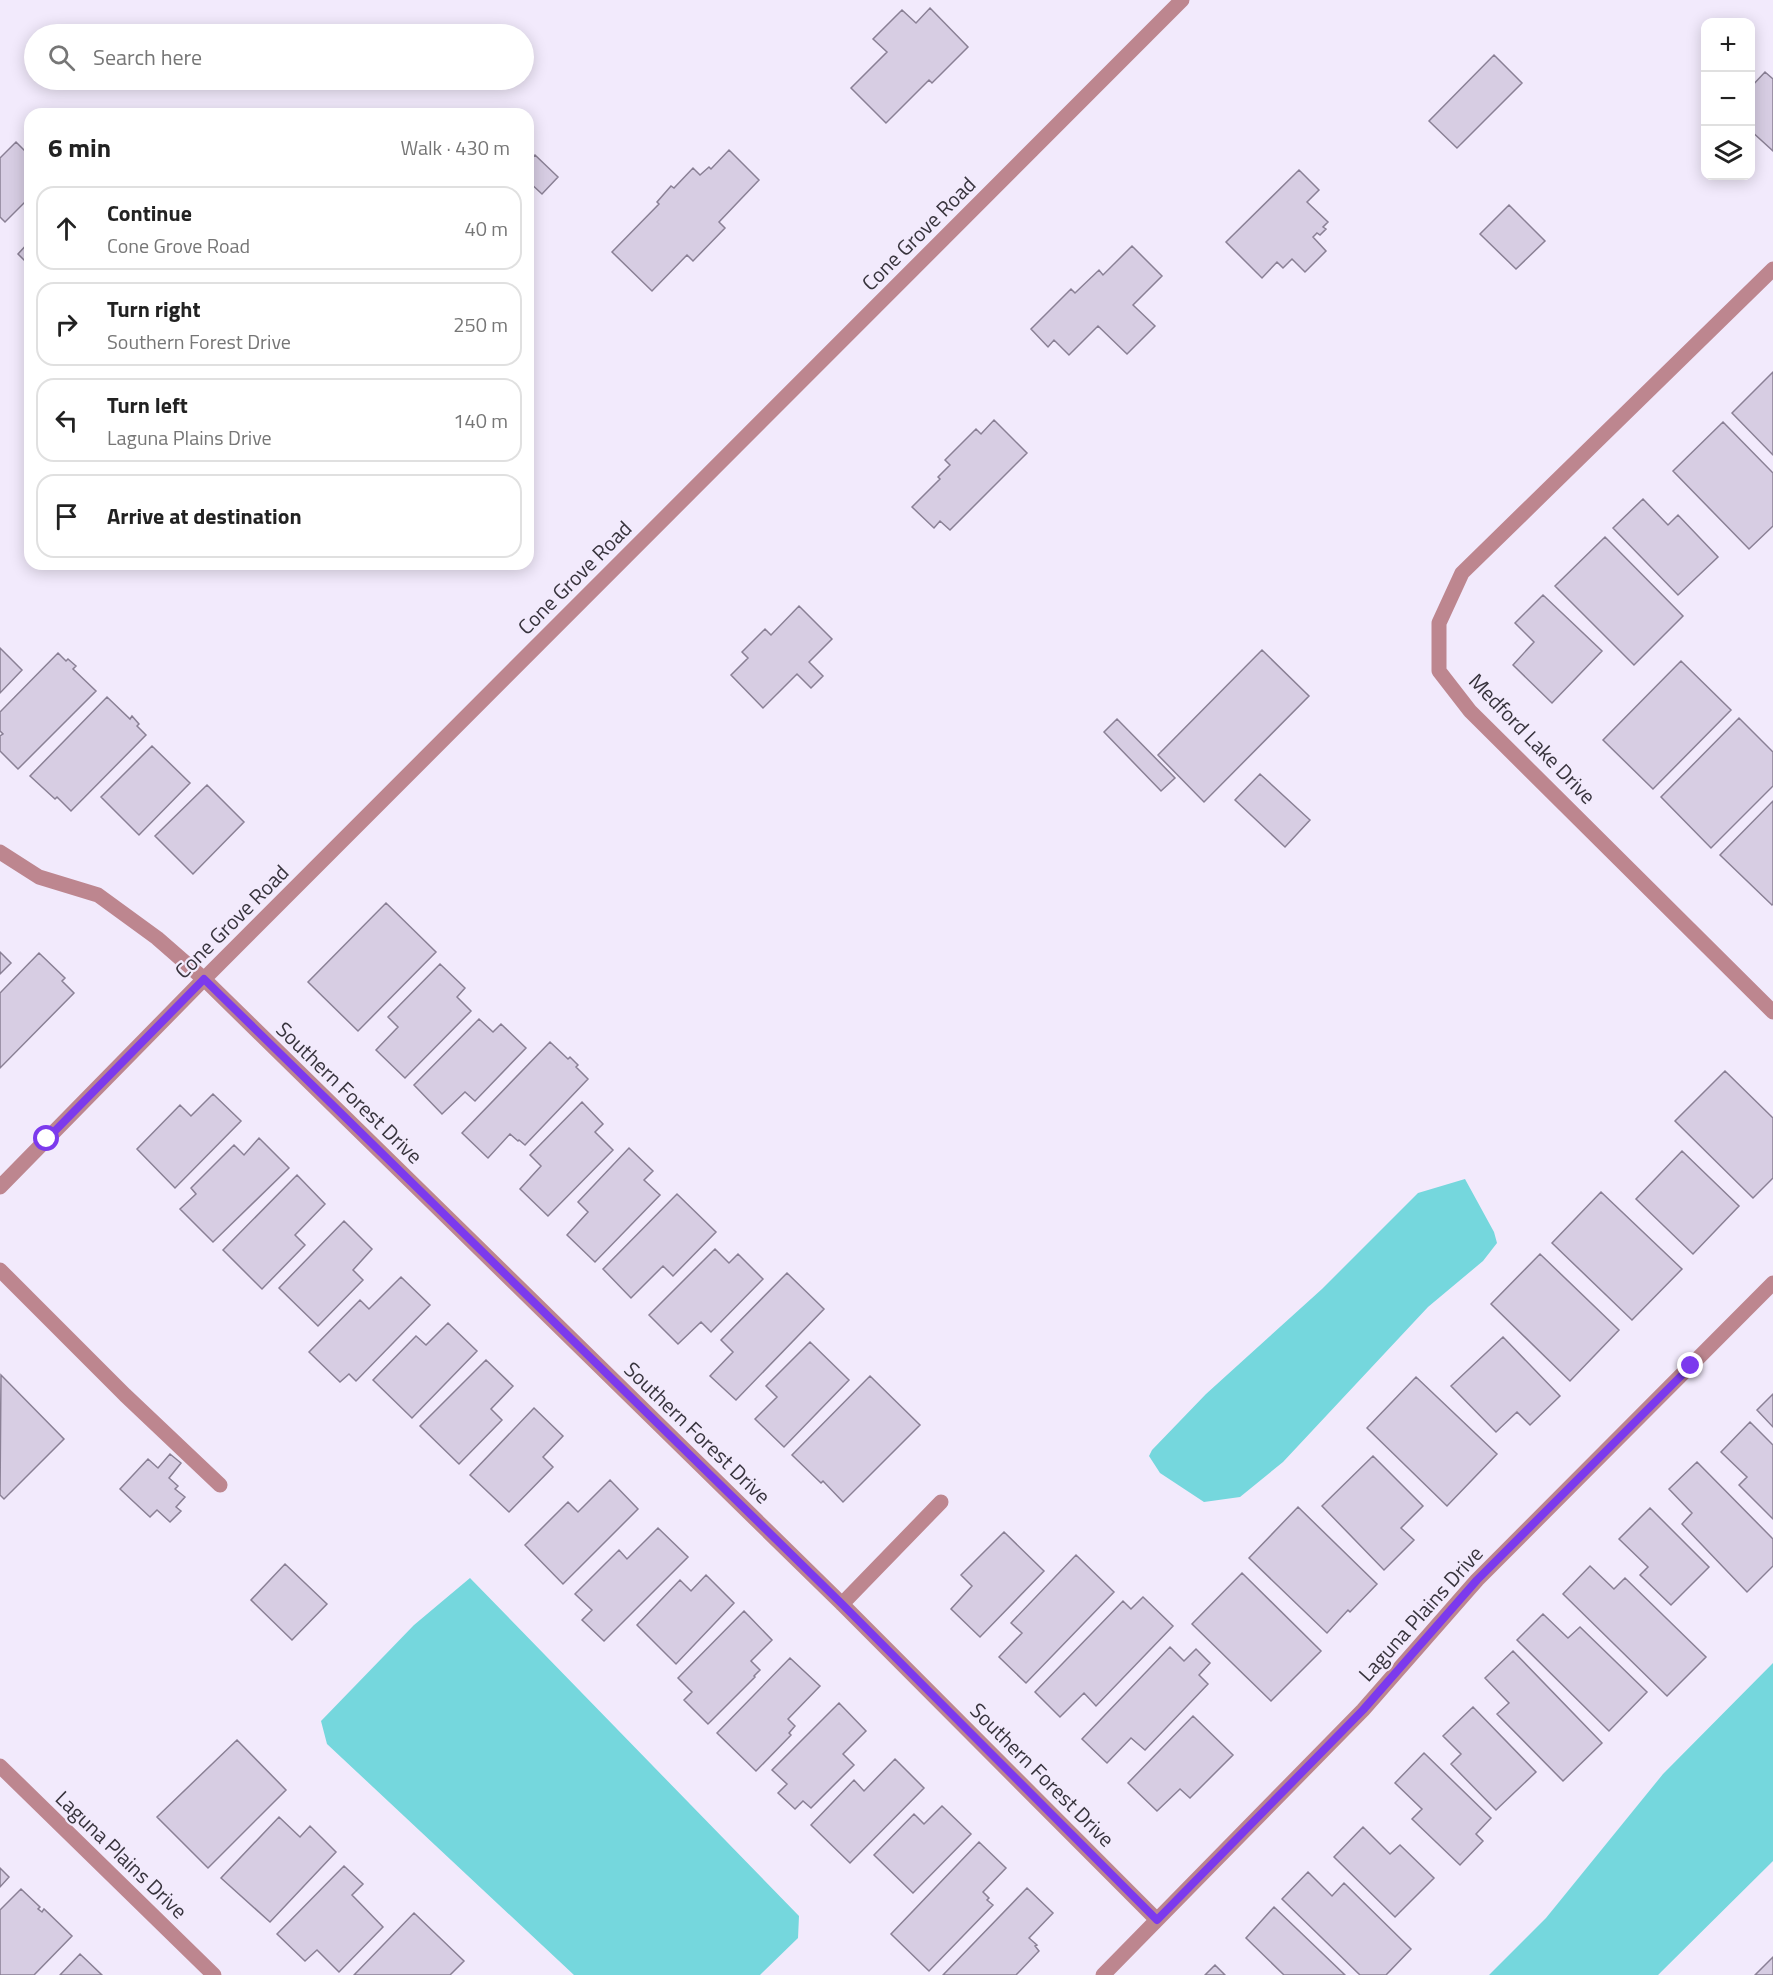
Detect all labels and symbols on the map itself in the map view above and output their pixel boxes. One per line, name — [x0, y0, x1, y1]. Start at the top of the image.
street label: Cone Grove Road — [854, 169, 983, 298]
street label: Cone Grove Road — [510, 513, 639, 642]
street label: Medford Lake Drive — [1462, 666, 1604, 811]
street label: Cone Grove Road — [167, 857, 296, 986]
street label: Southern Forest Drive — [269, 1014, 430, 1171]
route start — [33, 1125, 59, 1151]
route end — [1677, 1352, 1703, 1378]
street label: Southern Forest Drive — [617, 1354, 778, 1511]
street label: Laguna Plains Drive — [1350, 1538, 1490, 1688]
street label: Southern Forest Drive — [963, 1695, 1122, 1854]
street label: Laguna Plains Drive — [48, 1783, 195, 1926]

